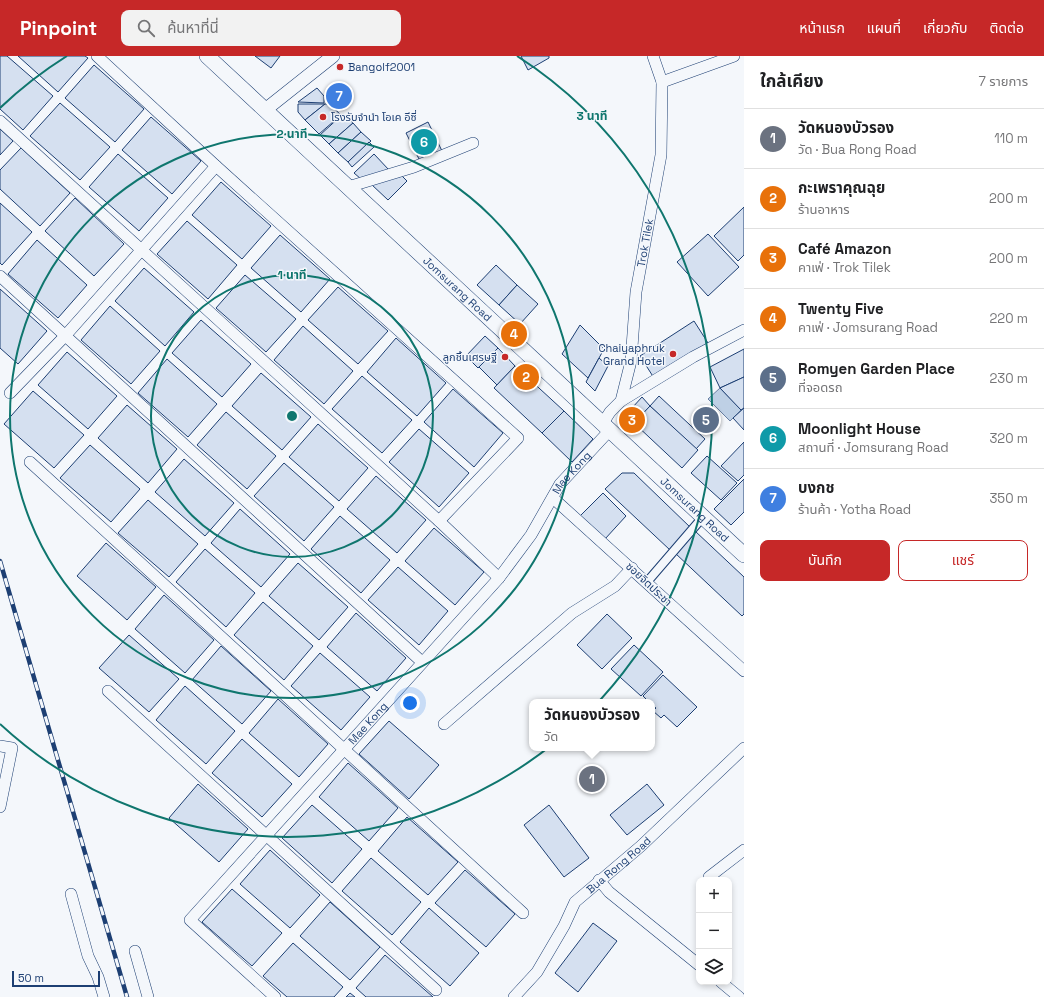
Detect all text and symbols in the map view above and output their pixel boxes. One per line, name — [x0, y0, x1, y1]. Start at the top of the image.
search box — [121, 10, 401, 46]
text: Pinpoint — [20, 16, 97, 41]
icon: search — [135, 17, 157, 39]
text: ค้นหาที่นี่ — [167, 18, 219, 37]
text: หน้าแรก — [799, 19, 845, 37]
text: แผนที่ — [867, 19, 901, 37]
text: เกี่ยวกับ — [923, 19, 968, 37]
text: ติดต่อ — [990, 19, 1024, 37]
place label: Bangolf2001 — [348, 60, 415, 74]
marker: Bangolf2001 — [335, 62, 345, 72]
text: ใกล้เคียง — [760, 70, 823, 92]
text: 7 รายการ — [979, 73, 1028, 90]
pin: 7 — [326, 81, 352, 111]
text: 3 นาที — [576, 108, 608, 124]
place label: โรงรับจำนำ โอเค อีซี่ — [331, 109, 417, 124]
marker: โรงรับจำนำ โอเค อีซี่ — [318, 112, 328, 122]
text: วัดหนองบัวรอง — [798, 118, 894, 137]
text: 2 นาที — [277, 126, 307, 142]
pin: 6 — [411, 127, 437, 157]
text: 1 — [770, 130, 776, 147]
text: 110 m — [994, 130, 1028, 147]
text: วัด · Bua Rong Road — [798, 141, 917, 158]
text: กะเพราคุณฉุย — [798, 178, 885, 197]
text: 2 — [769, 190, 777, 207]
text: 200 m — [989, 190, 1028, 207]
text: ร้านอาหาร — [798, 201, 850, 218]
street label: Trok Tilek — [634, 217, 656, 268]
text: Café Amazon — [798, 239, 891, 258]
text: 3 — [769, 250, 777, 267]
text: 200 m — [989, 250, 1028, 267]
street label: Jomsurang Road — [420, 253, 495, 324]
text: คาเฟ่ · Trok Tilek — [798, 259, 891, 276]
text: 1 นาที — [277, 267, 307, 283]
text: Twenty Five — [798, 299, 884, 318]
text: 4 — [769, 310, 777, 327]
text: 220 m — [989, 310, 1028, 327]
pin: 4 — [501, 319, 527, 349]
text: คาเฟ่ · Jomsurang Road — [798, 319, 938, 336]
place label: Chaiyaphruk Grand Hotel — [598, 341, 665, 368]
marker: Chaiyaphruk Grand Hotel — [668, 349, 678, 359]
place label: ลูกชิ้นเศรษฐี — [443, 350, 497, 364]
marker: ลูกชิ้นเศรษฐี — [500, 352, 510, 362]
text: Romyen Garden Place — [798, 359, 955, 378]
pin: 2 — [513, 362, 539, 392]
text: 5 — [769, 370, 777, 387]
text: 230 m — [990, 370, 1028, 387]
text: ที่จอดรถ — [798, 379, 842, 396]
pin: 3 — [619, 405, 645, 435]
pin: 5 — [693, 405, 719, 435]
centre of rings — [285, 409, 299, 423]
text: Moonlight House — [798, 419, 921, 438]
text: 6 — [769, 430, 777, 447]
text: 320 m — [989, 430, 1028, 447]
text: สถานที่ · Jomsurang Road — [798, 439, 949, 456]
street label: Mae Kong — [549, 448, 594, 496]
street label: Jomsurang Road — [657, 474, 732, 545]
text: บงกช — [798, 478, 834, 497]
text: 7 — [769, 490, 777, 507]
text: 350 m — [990, 490, 1028, 507]
text: ร้านค้า · Yotha Road — [798, 501, 911, 518]
button: บันทึก — [760, 540, 890, 581]
button: แชร์ — [898, 540, 1028, 581]
street label: ซอยจิตประชา — [623, 559, 675, 609]
your location — [400, 693, 420, 713]
street label: Mae Kong — [345, 699, 391, 747]
popup — [529, 699, 655, 751]
text: วัดหนองบัวรอง — [544, 705, 640, 724]
text: วัด — [544, 728, 558, 745]
pin: 1 — [579, 764, 605, 794]
street label: Bua Rong Road — [583, 833, 654, 896]
map controls — [696, 877, 732, 985]
button: + — [696, 877, 732, 913]
button: − — [696, 913, 732, 949]
button: layers — [696, 949, 732, 985]
scale bar — [12, 969, 100, 988]
text: 50 m — [18, 971, 44, 985]

